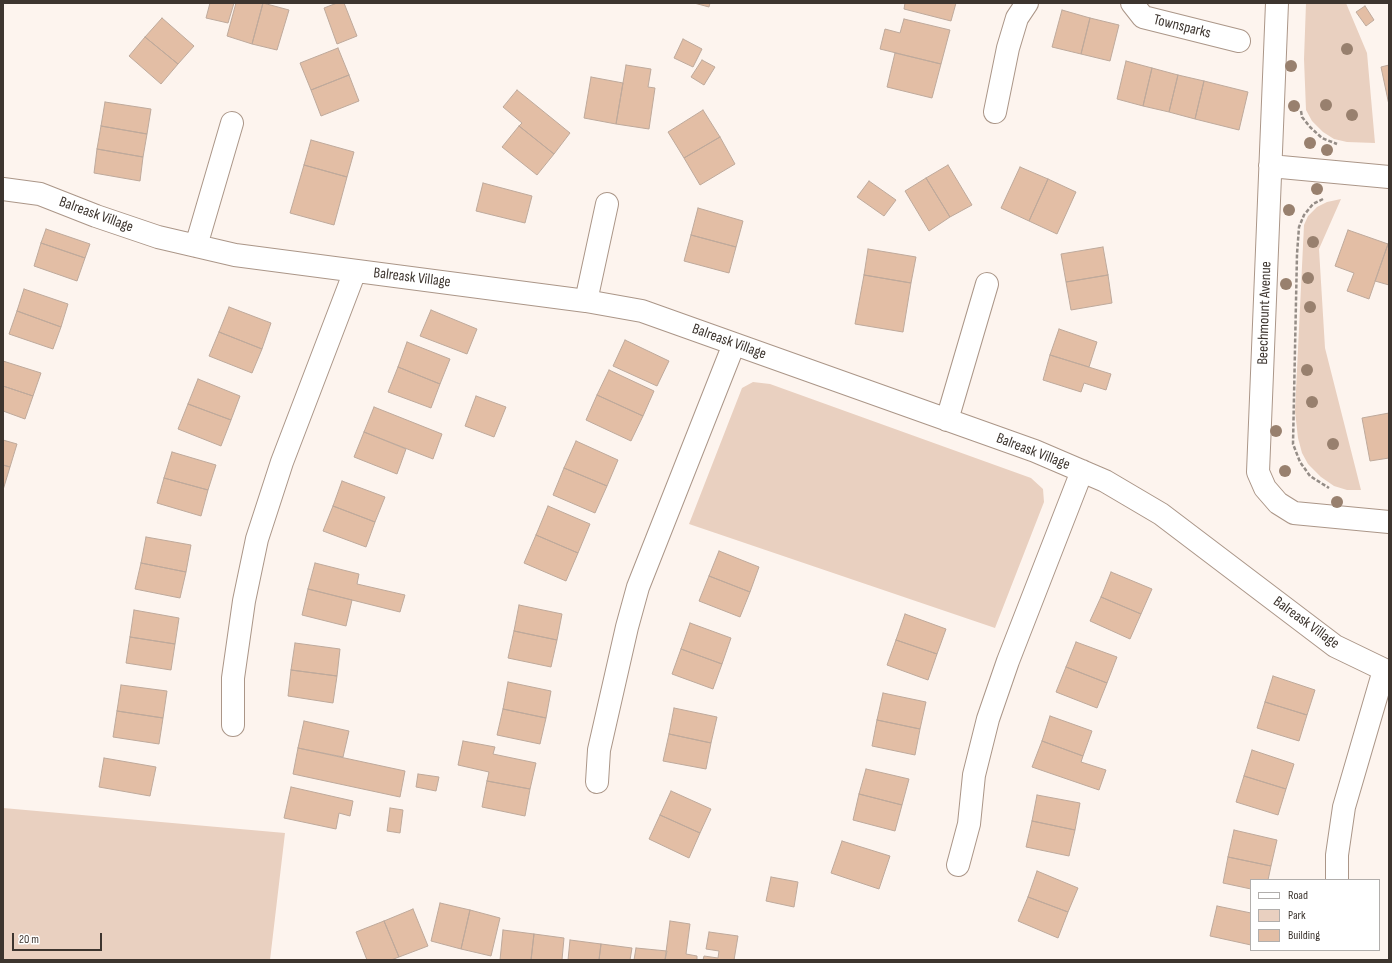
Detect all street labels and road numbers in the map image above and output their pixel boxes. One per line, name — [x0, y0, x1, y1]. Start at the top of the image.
street label: Townsparks — [1151, 11, 1213, 43]
street label: Balreask Village — [57, 193, 135, 237]
street label: Beechmount Avenue — [1254, 261, 1276, 365]
street label: Balreask Village — [372, 264, 452, 292]
street label: Balreask Village — [690, 320, 768, 364]
street label: Balreask Village — [994, 430, 1072, 474]
street label: Balreask Village — [1269, 593, 1343, 653]

